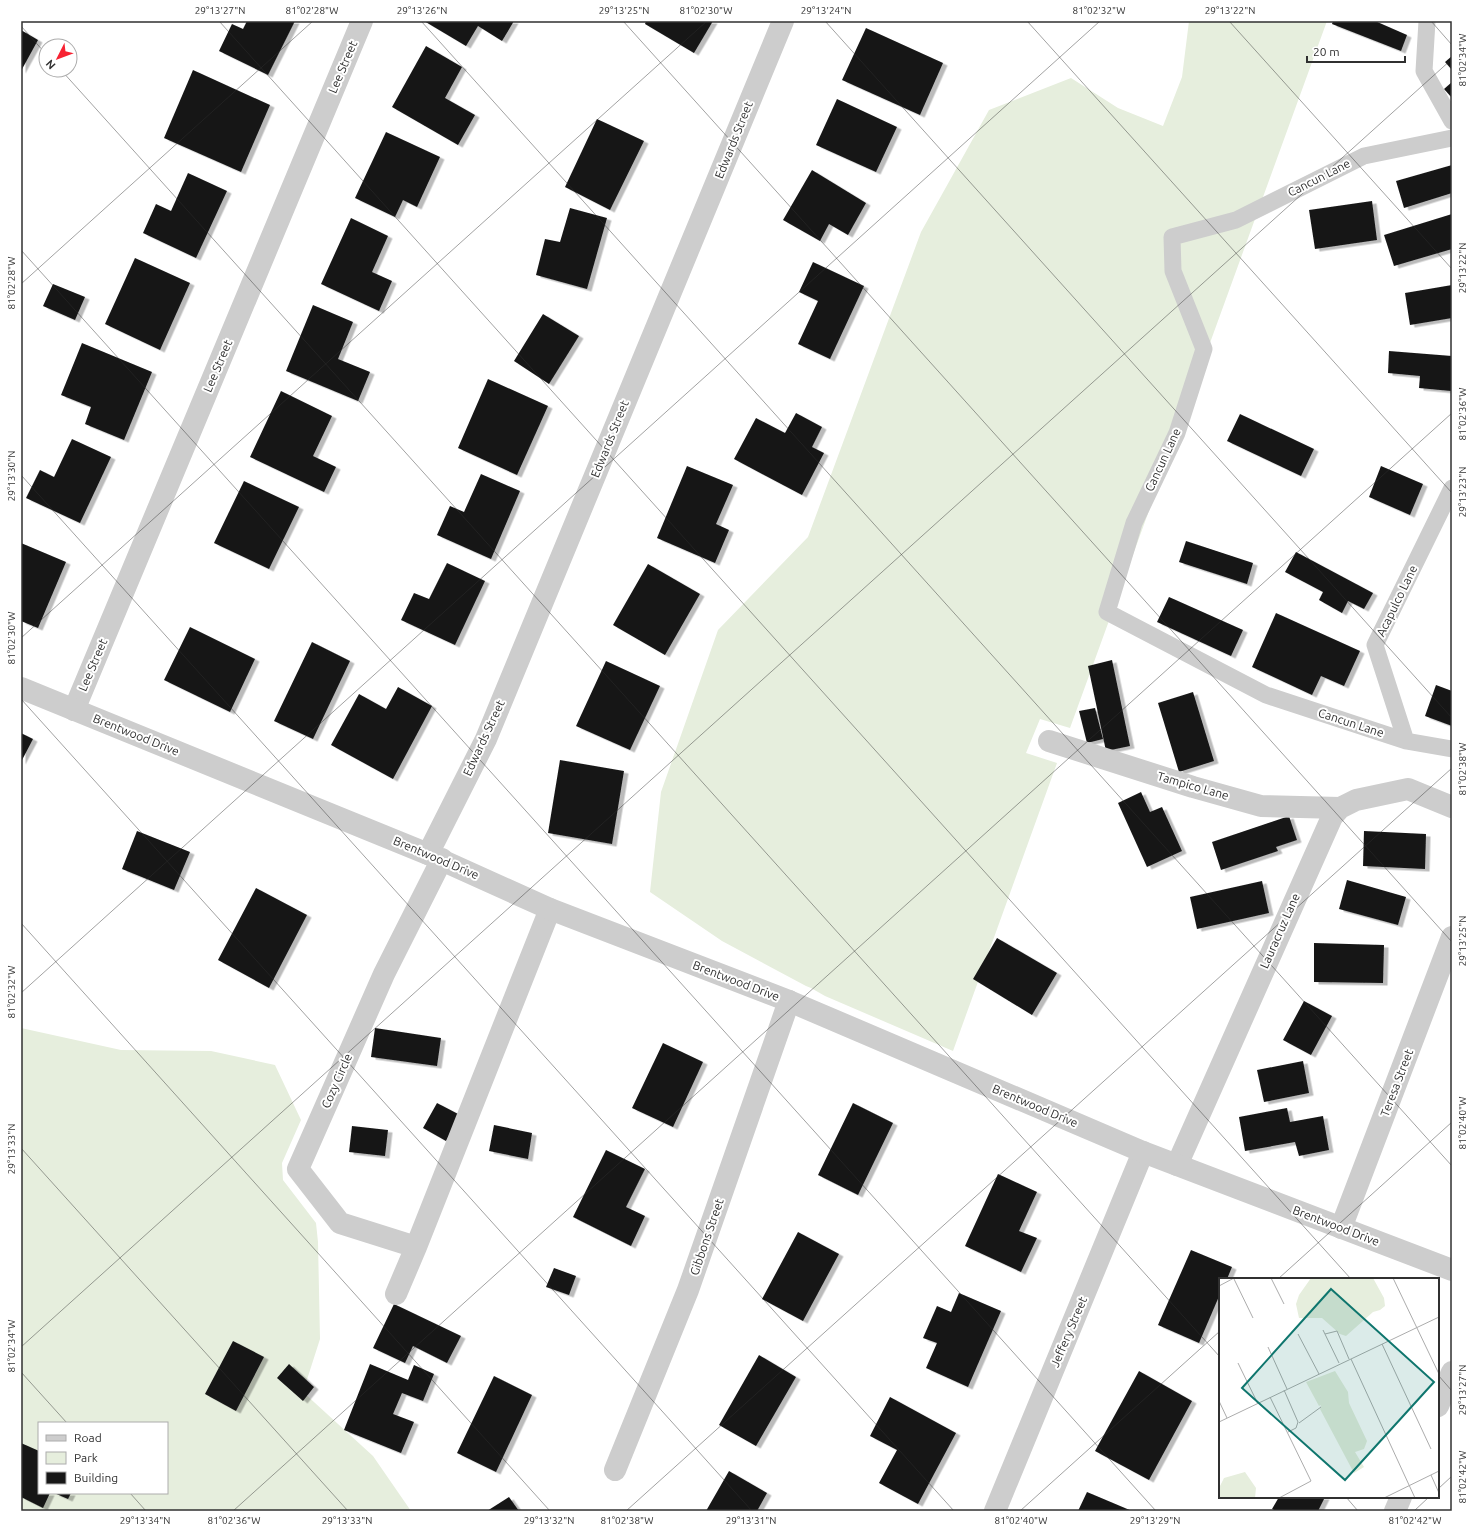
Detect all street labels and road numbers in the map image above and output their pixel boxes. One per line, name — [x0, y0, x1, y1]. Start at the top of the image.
street label: Lee Street — [326, 38, 359, 95]
street label: Edwards Street — [712, 99, 755, 180]
street label: Cancun Lane — [1285, 156, 1352, 199]
street label: Lee Street — [201, 337, 234, 394]
street label: Edwards Street — [588, 398, 631, 479]
street label: Cancun Lane — [1142, 426, 1183, 493]
street label: Acapulco Lane — [1374, 563, 1419, 639]
street label: Lee Street — [76, 636, 109, 693]
street label: Edwards Street — [460, 698, 507, 778]
street label: Cancun Lane — [1317, 706, 1386, 739]
street label: Brentwood Drive — [91, 711, 181, 758]
street label: Tampico Lane — [1156, 769, 1230, 802]
street label: Brentwood Drive — [391, 834, 481, 881]
street label: Lauracruz Lane — [1257, 891, 1302, 970]
street label: Brentwood Drive — [691, 958, 781, 1003]
street label: Teresa Street — [1378, 1047, 1416, 1119]
street label: Cozy Circle — [319, 1051, 354, 1110]
street label: Brentwood Drive — [990, 1082, 1080, 1129]
street label: Gibbons Street — [687, 1197, 726, 1277]
street label: Brentwood Drive — [1291, 1203, 1381, 1248]
street label: Jeffery Street — [1048, 1294, 1089, 1369]

